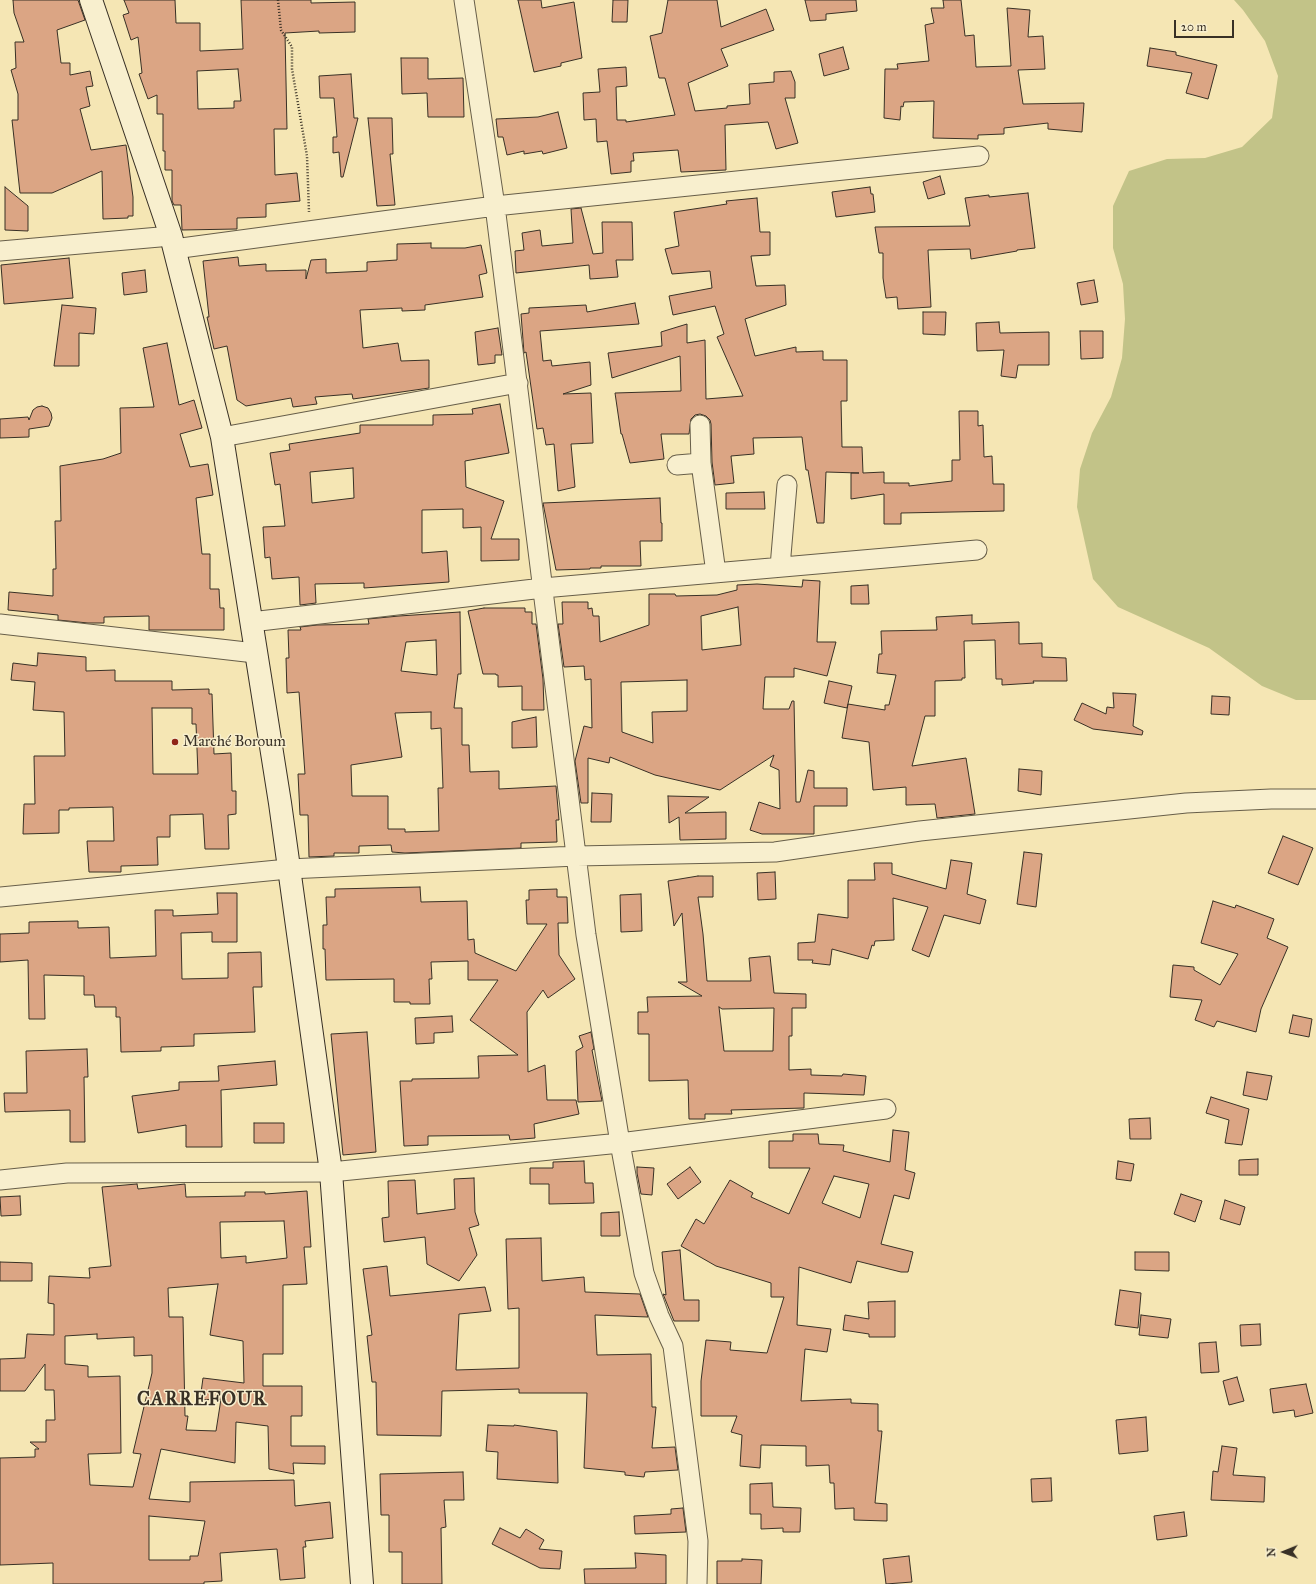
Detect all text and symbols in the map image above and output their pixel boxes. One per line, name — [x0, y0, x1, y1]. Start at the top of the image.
scale bar — [1176, 12, 1236, 38]
text: 20 m — [1181, 20, 1207, 34]
place label: Marché Boroum — [183, 733, 286, 751]
marker: Marché Boroum — [170, 737, 180, 747]
district label: CARREFOUR — [137, 1389, 267, 1411]
north arrow — [1264, 1532, 1304, 1572]
text: N — [1265, 1547, 1278, 1557]

